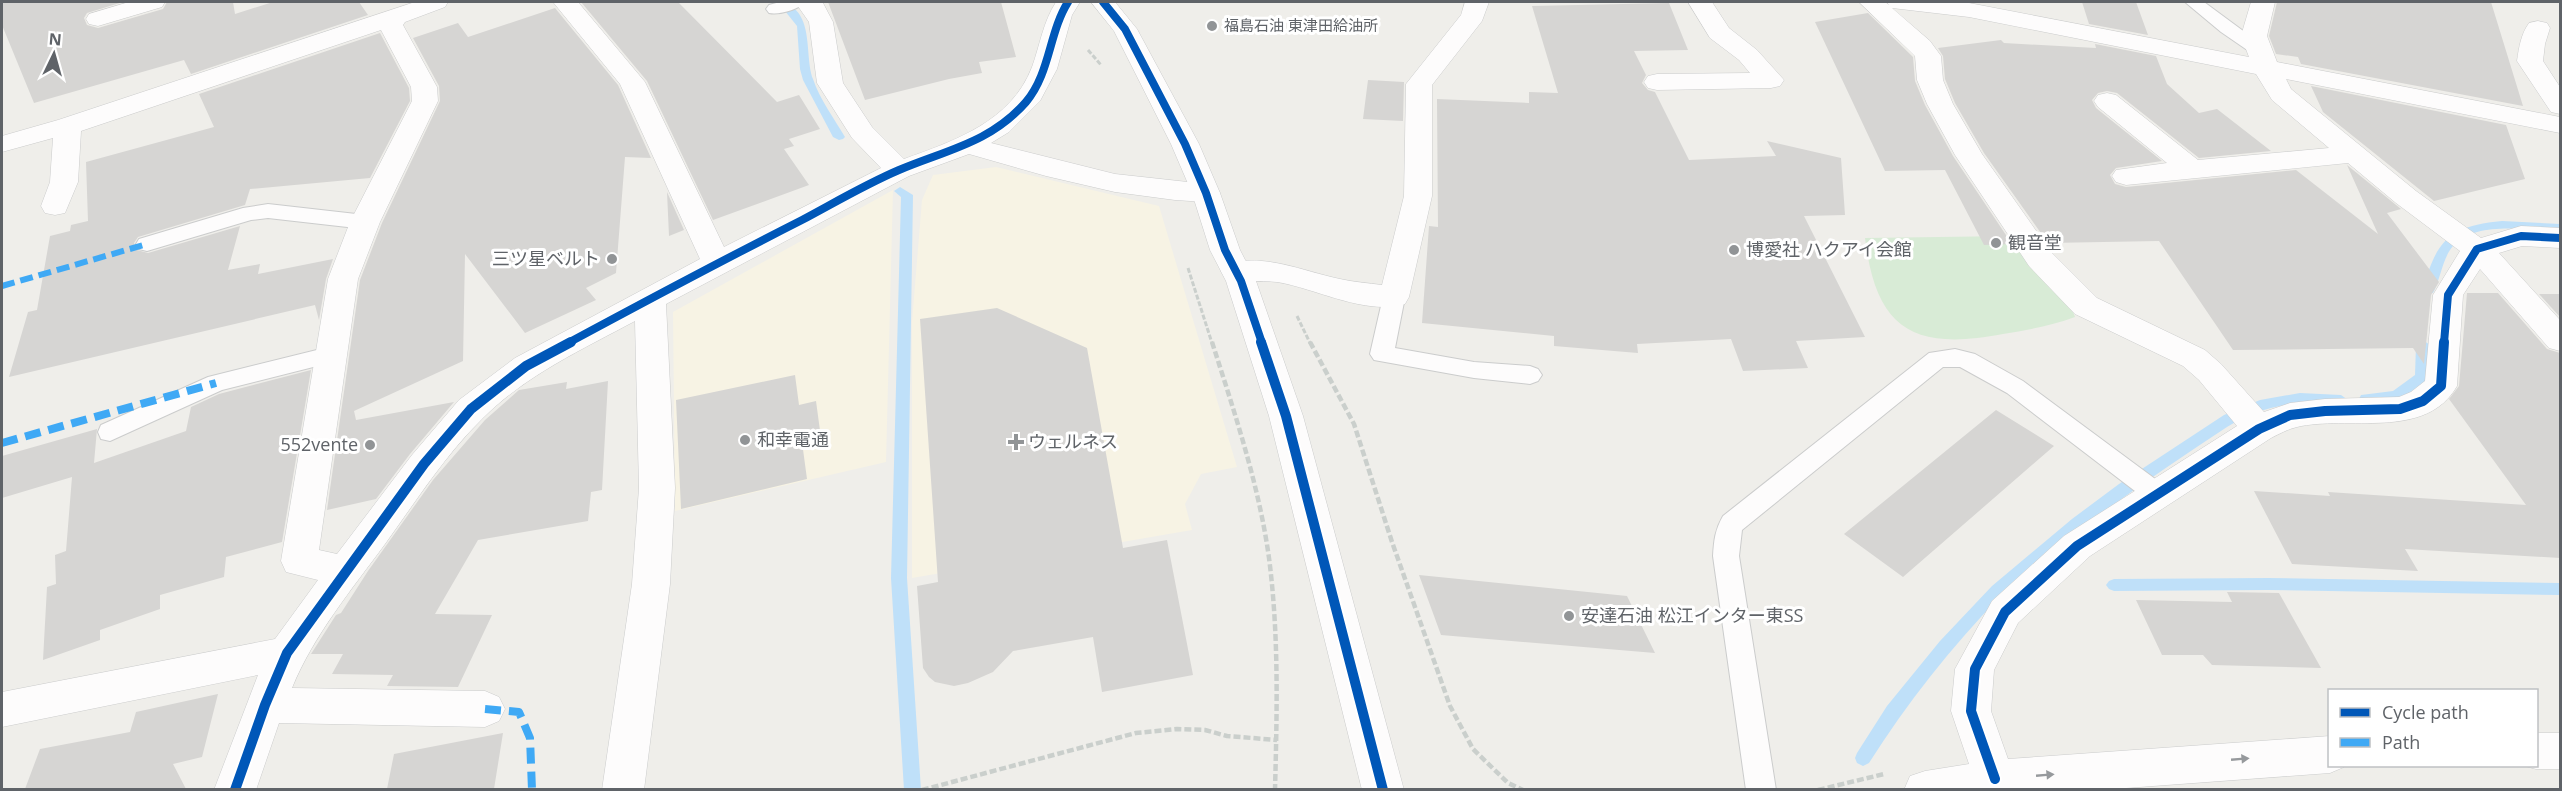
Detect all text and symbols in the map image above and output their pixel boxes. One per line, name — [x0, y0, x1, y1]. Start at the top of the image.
place label: 福島石油 東津田給油所 — [1224, 15, 1378, 35]
marker: 福島石油 東津田給油所 — [1205, 19, 1219, 33]
north arrow — [24, 24, 84, 84]
text: N — [48, 28, 63, 51]
place label: 観音堂 — [2008, 230, 2062, 254]
marker: 観音堂 — [1989, 236, 2003, 250]
place label: 博愛社 ハクアイ会館 — [1746, 237, 1912, 261]
marker: 博愛社 ハクアイ会館 — [1727, 243, 1741, 257]
place label: 三ツ星ベルト — [492, 246, 600, 270]
marker: 三ツ星ベルト — [605, 252, 619, 266]
place label: 和幸電通 — [757, 427, 829, 451]
place label: ウェルネス — [1028, 429, 1118, 453]
place label: 552vente — [280, 432, 358, 456]
marker: 和幸電通 — [738, 433, 752, 447]
marker: ウェルネス — [1009, 435, 1023, 449]
marker: 552vente — [363, 438, 377, 452]
place label: 安達石油 松江インター東SS — [1581, 603, 1804, 627]
marker: 安達石油 松江インター東SS — [1562, 609, 1576, 623]
legend — [2328, 689, 2538, 767]
text: Cycle path — [2382, 700, 2469, 724]
text: Path — [2382, 730, 2420, 754]
one-way arrow — [2230, 755, 2249, 764]
one-way arrow — [2036, 770, 2055, 780]

